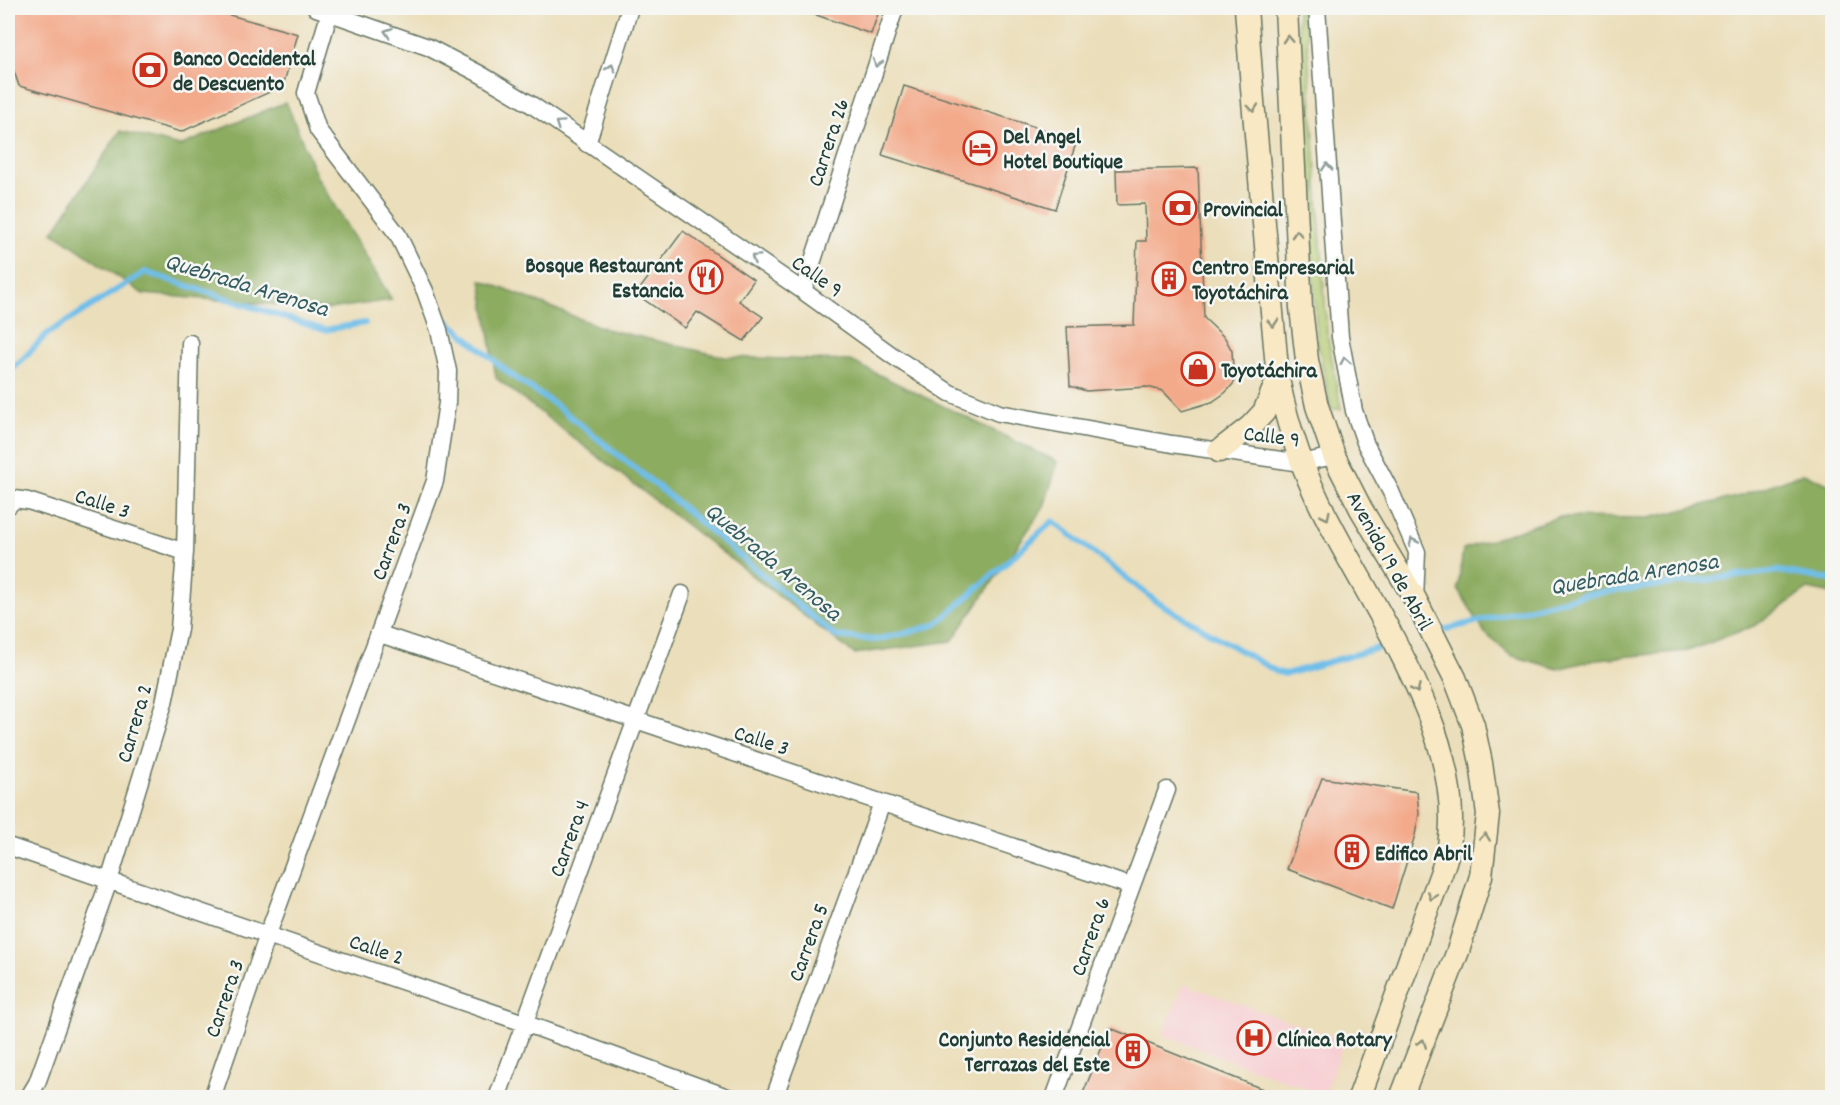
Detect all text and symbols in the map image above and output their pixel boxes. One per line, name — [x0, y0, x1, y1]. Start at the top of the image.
one-way arrow — [383, 27, 394, 40]
one-way arrow — [1281, 35, 1294, 44]
place label: Banco Occidental de Descuento — [173, 45, 317, 101]
bank icon: Banco Occidental de Descuento — [132, 52, 168, 88]
one-way arrow — [871, 57, 884, 68]
one-way arrow — [604, 63, 616, 74]
street label: Carrera 26 — [802, 95, 859, 191]
one-way arrow — [1246, 103, 1259, 112]
one-way arrow — [555, 120, 566, 131]
place label: Del Angel Hotel Boutique — [1003, 123, 1123, 179]
hotel icon: Del Angel Hotel Boutique — [962, 130, 998, 166]
one-way arrow — [1321, 162, 1334, 171]
bank icon: Provincial — [1162, 190, 1198, 226]
place label: Provincial — [1203, 196, 1283, 227]
one-way arrow — [1291, 230, 1304, 239]
water label: Quebrada Arenosa — [160, 246, 334, 328]
street label: Calle 9 — [784, 249, 848, 307]
place label: Bosque Restaurant Estancia — [525, 252, 684, 308]
one-way arrow — [750, 254, 761, 265]
place label: Centro Empresarial Toyotáchira — [1192, 254, 1355, 310]
restaurant icon: Bosque Restaurant Estancia — [688, 259, 724, 295]
building icon: Centro Empresarial Toyotáchira — [1151, 261, 1187, 297]
one-way arrow — [1266, 318, 1279, 327]
shop icon: Toyotáchira — [1180, 351, 1216, 387]
one-way arrow — [1339, 356, 1351, 365]
place label: Toyotáchira — [1221, 357, 1318, 388]
street label: Calle 9 — [1242, 420, 1301, 457]
street label: Calle 3 — [70, 482, 133, 529]
street label: Avenida 19 de Abril — [1337, 487, 1439, 637]
water label: Quebrada Arenosa — [696, 496, 849, 632]
street label: Carrera 3 — [365, 499, 422, 585]
one-way arrow — [1319, 509, 1330, 520]
one-way arrow — [1408, 537, 1420, 548]
water label: Quebrada Arenosa — [1548, 546, 1722, 606]
street label: Carrera 2 — [110, 681, 162, 767]
one-way arrow — [1409, 682, 1421, 693]
street label: Calle 3 — [729, 719, 792, 766]
street label: Carrera 4 — [543, 796, 600, 882]
one-way arrow — [1478, 833, 1491, 842]
building icon: Edifico Abril — [1334, 834, 1370, 870]
place label: Edifico Abril — [1375, 840, 1473, 871]
one-way arrow — [1426, 890, 1439, 901]
street label: Carrera 6 — [1064, 894, 1120, 981]
street label: Carrera 5 — [782, 900, 839, 987]
street label: Calle 2 — [344, 928, 407, 975]
street label: Carrera 3 — [199, 956, 254, 1042]
hospital icon: Clínica Rotary — [1236, 1020, 1272, 1056]
place label: Conjunto Residencial Terrazas del Este — [939, 1026, 1111, 1082]
place label: Clínica Rotary — [1277, 1026, 1393, 1057]
building icon: Conjunto Residencial Terrazas del Este — [1115, 1033, 1151, 1069]
one-way arrow — [1415, 1038, 1428, 1049]

